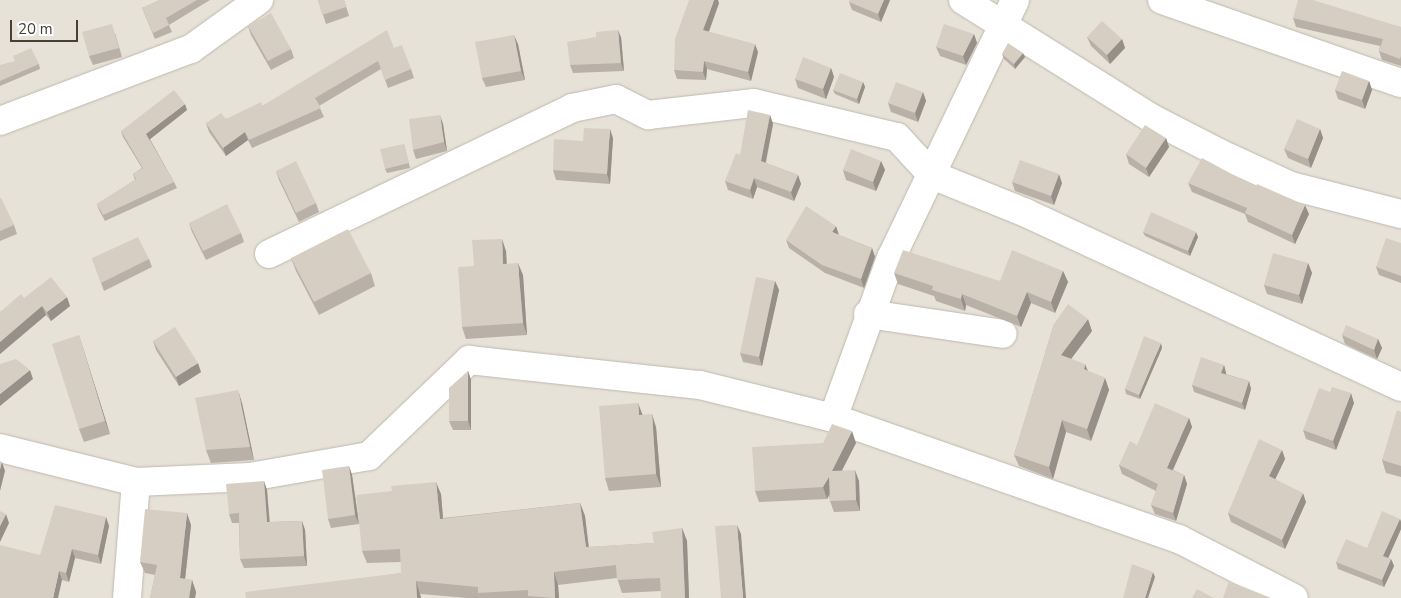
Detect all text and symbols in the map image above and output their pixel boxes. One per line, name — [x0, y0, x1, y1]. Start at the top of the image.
scale bar — [12, 10, 80, 42]
text: 20 m — [18, 19, 53, 39]

